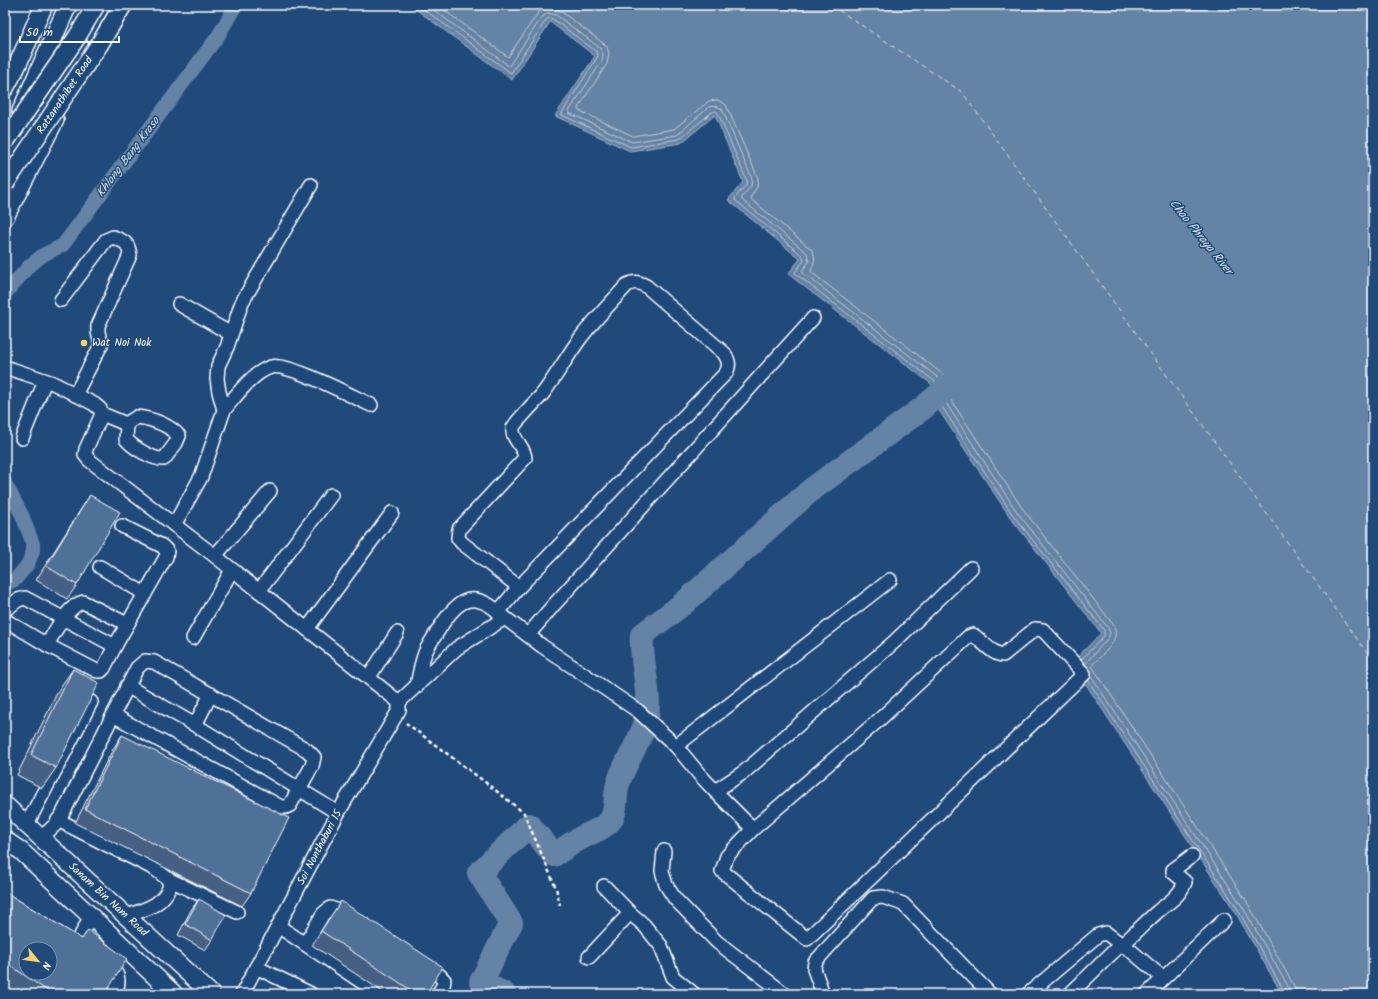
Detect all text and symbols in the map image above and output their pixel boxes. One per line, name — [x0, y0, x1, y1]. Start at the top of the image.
scale bar — [20, 18, 119, 44]
text: 50 m — [26, 23, 53, 42]
street label: Rattanathibet Road — [32, 52, 98, 138]
water label: Khlong Bang Kraso — [91, 112, 165, 201]
water label: Chao Phraya River — [1165, 195, 1239, 281]
place label: Wat Noi Nok — [92, 334, 152, 352]
marker: Wat Noi Nok — [79, 338, 89, 348]
street label: Soi Nonthaburi 15 — [292, 806, 348, 888]
street label: Sanam Bin Nam Road — [64, 858, 153, 941]
north arrow — [18, 941, 58, 981]
text: N — [36, 958, 55, 973]

